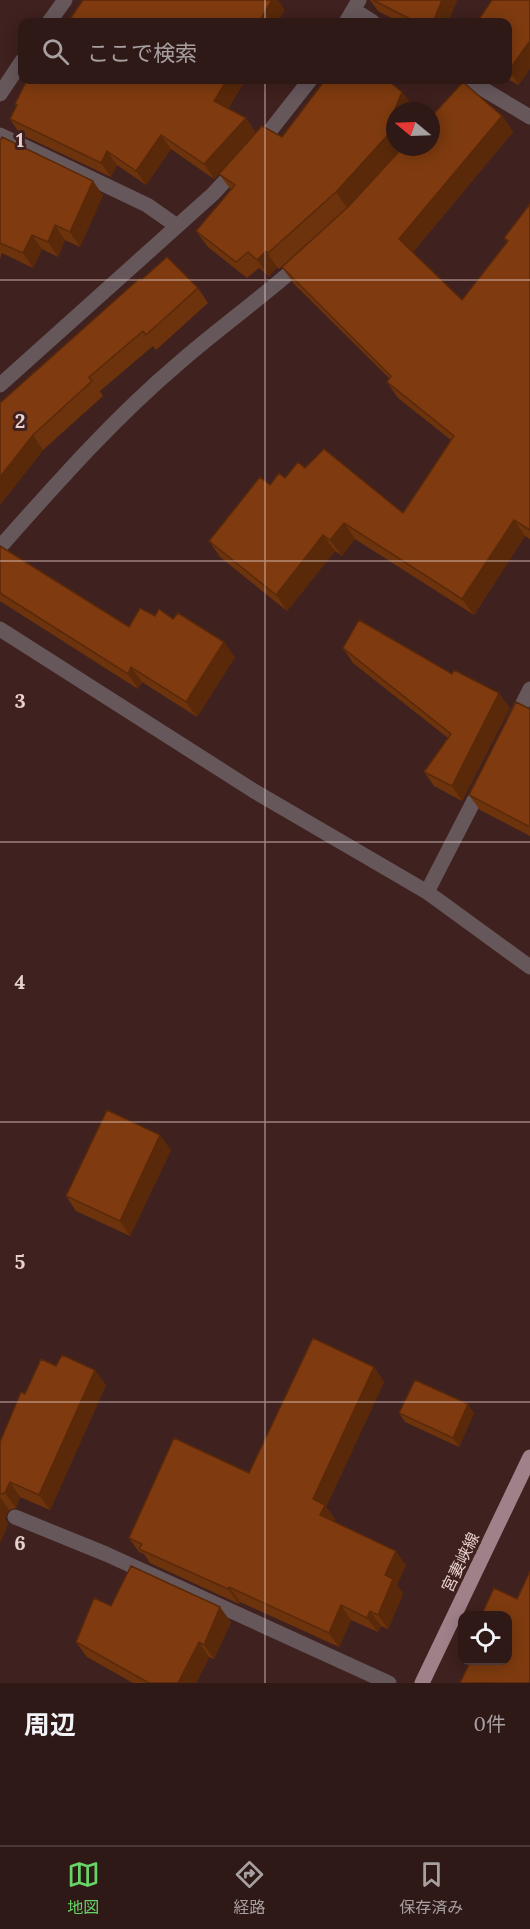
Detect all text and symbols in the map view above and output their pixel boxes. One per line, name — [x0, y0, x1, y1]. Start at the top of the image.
search box — [18, 18, 512, 84]
icon: search — [39, 35, 72, 68]
text: ここで検索 — [87, 39, 197, 67]
north arrow — [386, 102, 440, 156]
text: 1 — [16, 127, 24, 152]
text: 2 — [15, 408, 25, 433]
text: 3 — [14, 688, 26, 713]
text: 4 — [15, 969, 26, 994]
text: 5 — [15, 1249, 26, 1274]
street label: 宮妻峡線 — [437, 1529, 483, 1595]
text: 6 — [14, 1530, 26, 1555]
map controls — [458, 1611, 512, 1665]
button: locate — [458, 1611, 512, 1665]
text: 周辺 — [24, 1708, 76, 1741]
text: 0件 — [474, 1711, 506, 1736]
tab: 地図 — [67, 1858, 100, 1918]
tab: 経路 — [233, 1858, 266, 1918]
tab: 保存済み — [399, 1858, 463, 1918]

